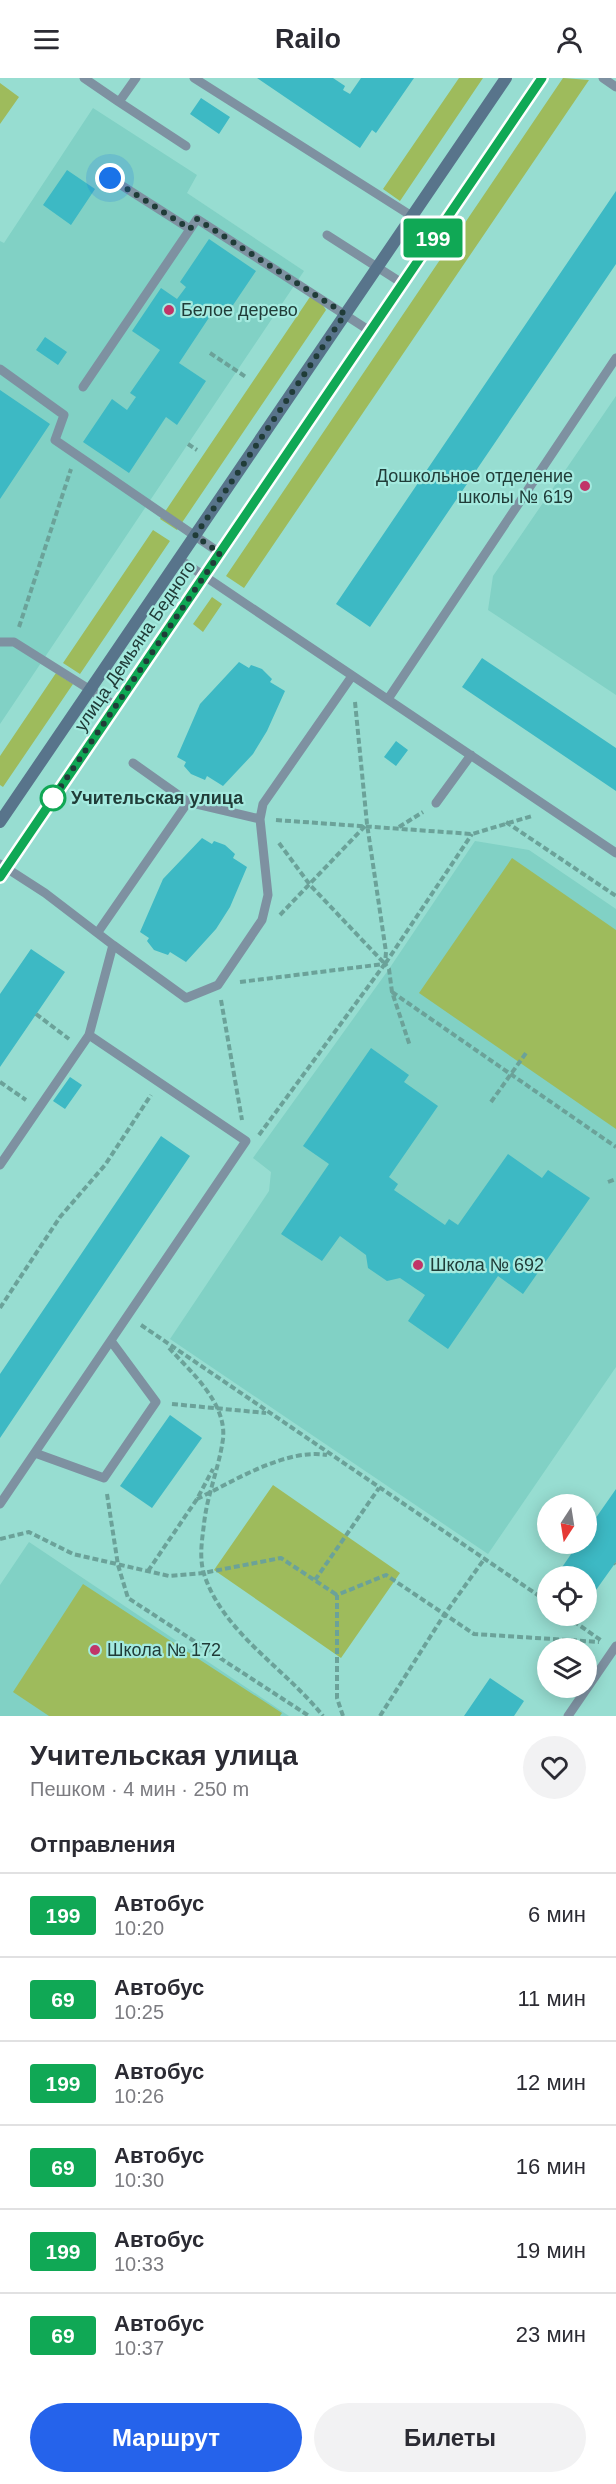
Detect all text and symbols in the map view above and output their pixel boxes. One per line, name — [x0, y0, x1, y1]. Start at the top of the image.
icon: menu — [30, 23, 63, 56]
icon: person — [553, 23, 586, 56]
text: Railo — [275, 24, 341, 54]
your location — [95, 163, 125, 193]
line badge: 199 — [398, 218, 468, 258]
text: 199 — [415, 227, 451, 250]
place label: Белое дерево — [181, 300, 298, 320]
marker: Белое дерево — [162, 303, 176, 317]
place label: Дошкольное отделение школы № 619 — [376, 466, 573, 507]
marker: Дошкольное отделение школы № 619 — [578, 479, 592, 493]
street label: улица Демьяна Бедного — [70, 557, 200, 735]
marker: Учительская улица — [40, 785, 66, 811]
place label: Учительская улица — [71, 788, 244, 808]
place label: Школа № 692 — [430, 1255, 544, 1275]
marker: Школа № 692 — [411, 1258, 425, 1272]
north arrow — [537, 1494, 597, 1554]
map controls — [537, 1494, 597, 1698]
button: locate — [537, 1566, 597, 1626]
button: layers — [537, 1638, 597, 1698]
place label: Школа № 172 — [107, 1640, 221, 1660]
marker: Школа № 172 — [88, 1643, 102, 1657]
button: heart — [523, 1736, 586, 1799]
text: Учительская улица — [30, 1740, 298, 1771]
text: Пешком · 4 мин · 250 m — [30, 1778, 249, 1800]
text: Отправления — [30, 1832, 176, 1857]
text: Автобус — [114, 1891, 204, 1916]
text: 6 мин — [528, 1902, 586, 1927]
text: 199 — [45, 1904, 81, 1927]
text: 10:20 — [114, 1917, 164, 1939]
text: Автобус — [114, 1975, 204, 2000]
text: 11 мин — [517, 1986, 586, 2011]
text: 69 — [51, 1988, 75, 2011]
text: 10:25 — [114, 2001, 164, 2023]
text: Автобус — [114, 2059, 204, 2084]
text: 12 мин — [516, 2070, 586, 2095]
text: 199 — [45, 2072, 81, 2095]
text: 10:26 — [114, 2085, 164, 2107]
text: Автобус — [114, 2143, 204, 2168]
text: 16 мин — [516, 2154, 586, 2179]
text: 69 — [51, 2156, 75, 2179]
text: 10:30 — [114, 2169, 164, 2191]
text: Автобус — [114, 2227, 204, 2252]
text: 19 мин — [516, 2238, 586, 2263]
text: 199 — [45, 2240, 81, 2263]
text: 10:33 — [114, 2253, 164, 2275]
text: Автобус — [114, 2311, 204, 2336]
text: 23 мин — [516, 2322, 586, 2347]
text: 69 — [51, 2324, 75, 2347]
text: 10:37 — [114, 2337, 164, 2359]
button: Маршрут — [30, 2403, 302, 2472]
button: Билеты — [314, 2403, 586, 2472]

